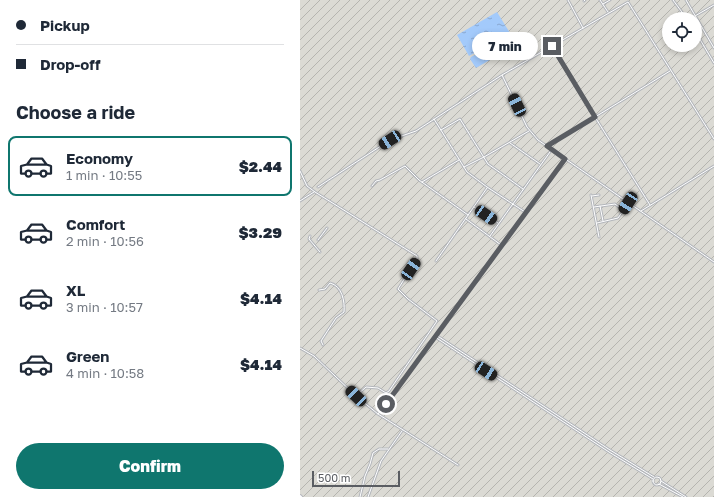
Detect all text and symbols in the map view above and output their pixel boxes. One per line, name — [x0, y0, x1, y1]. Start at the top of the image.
map controls — [662, 12, 702, 52]
button: locate — [662, 12, 702, 52]
text: Pickup — [40, 16, 90, 34]
callout: 7 min — [472, 32, 538, 60]
route end — [543, 37, 561, 55]
text: 7 min — [488, 38, 522, 54]
text: Drop-off — [40, 55, 100, 73]
car — [506, 92, 528, 118]
text: Choose a ride — [16, 101, 135, 123]
car — [377, 128, 403, 152]
icon: car — [18, 148, 54, 184]
text: Economy — [66, 149, 133, 167]
text: $2.44 — [239, 157, 282, 175]
text: 1 min · 10:55 — [66, 167, 142, 183]
car — [616, 190, 640, 216]
car — [473, 203, 499, 227]
icon: car — [18, 214, 54, 250]
text: Comfort — [66, 215, 125, 233]
text: $3.29 — [238, 223, 282, 241]
text: 2 min · 10:56 — [66, 233, 144, 249]
car — [399, 256, 423, 282]
icon: car — [18, 280, 54, 316]
text: XL — [66, 281, 85, 299]
text: $4.14 — [240, 289, 282, 307]
text: 3 min · 10:57 — [66, 299, 143, 315]
icon: car — [18, 346, 54, 382]
text: Green — [66, 347, 109, 365]
text: $4.14 — [240, 355, 282, 373]
car — [473, 359, 499, 383]
text: 4 min · 10:58 — [66, 365, 144, 381]
car — [343, 383, 369, 409]
route start — [377, 395, 395, 413]
button: Confirm — [16, 443, 284, 489]
scale bar — [312, 469, 400, 488]
text: 500 m — [318, 471, 351, 484]

